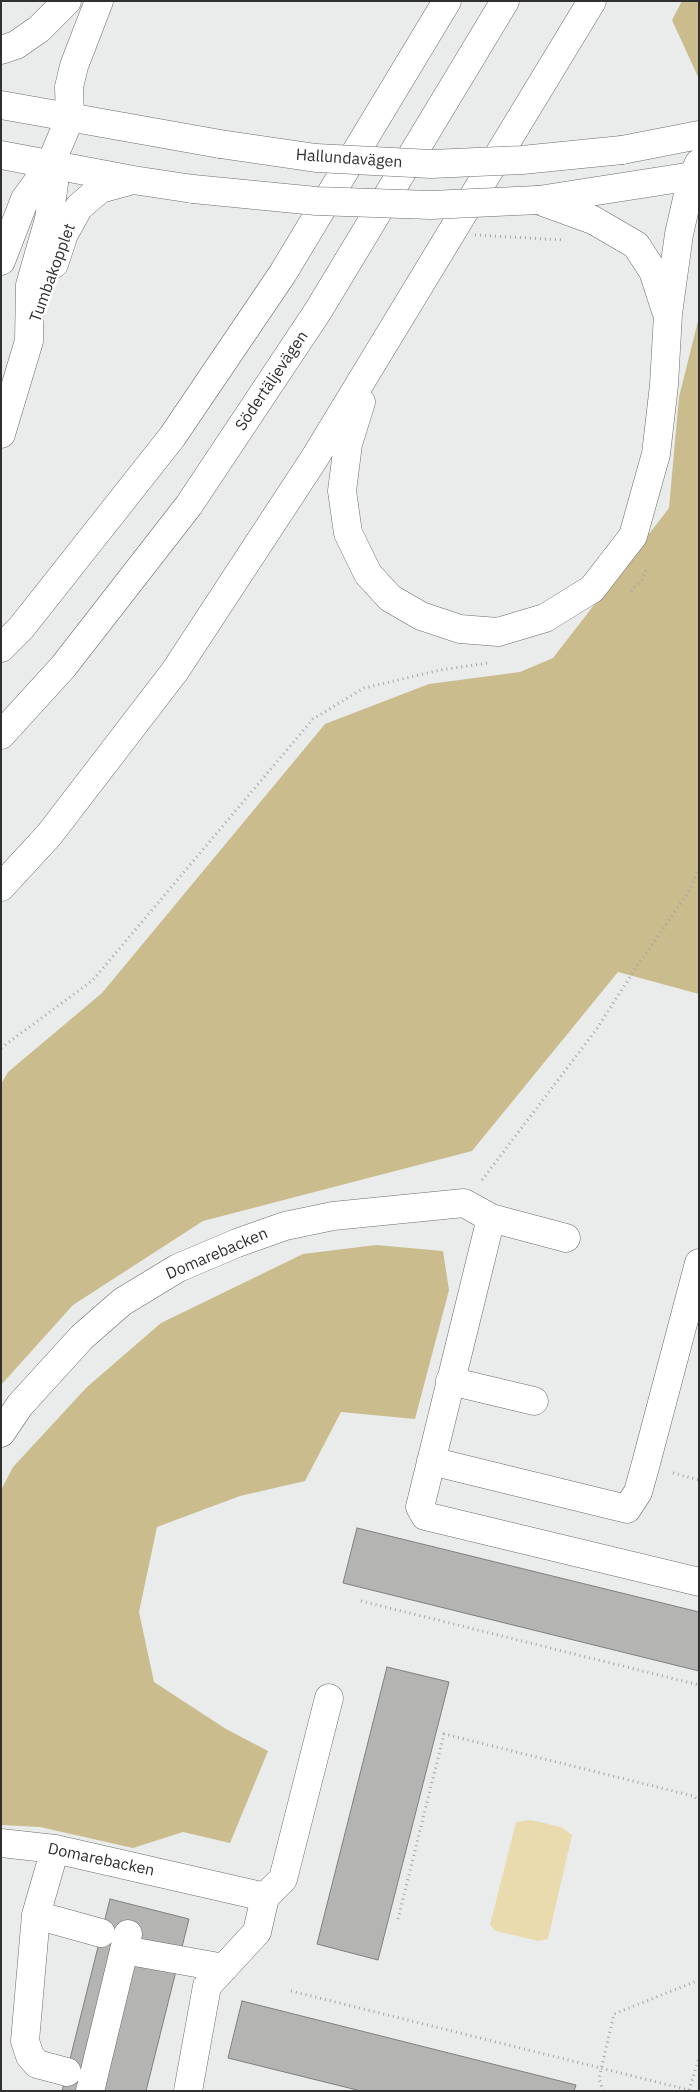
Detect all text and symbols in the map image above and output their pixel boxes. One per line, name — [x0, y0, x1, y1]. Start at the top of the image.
street label: Hallundavägen — [295, 146, 403, 172]
street label: Tumbakopplet — [26, 221, 80, 325]
street label: Södertäljevägen — [232, 328, 312, 434]
street label: Domarebacken — [163, 1224, 271, 1284]
street label: Domarebacken — [46, 1839, 156, 1881]

